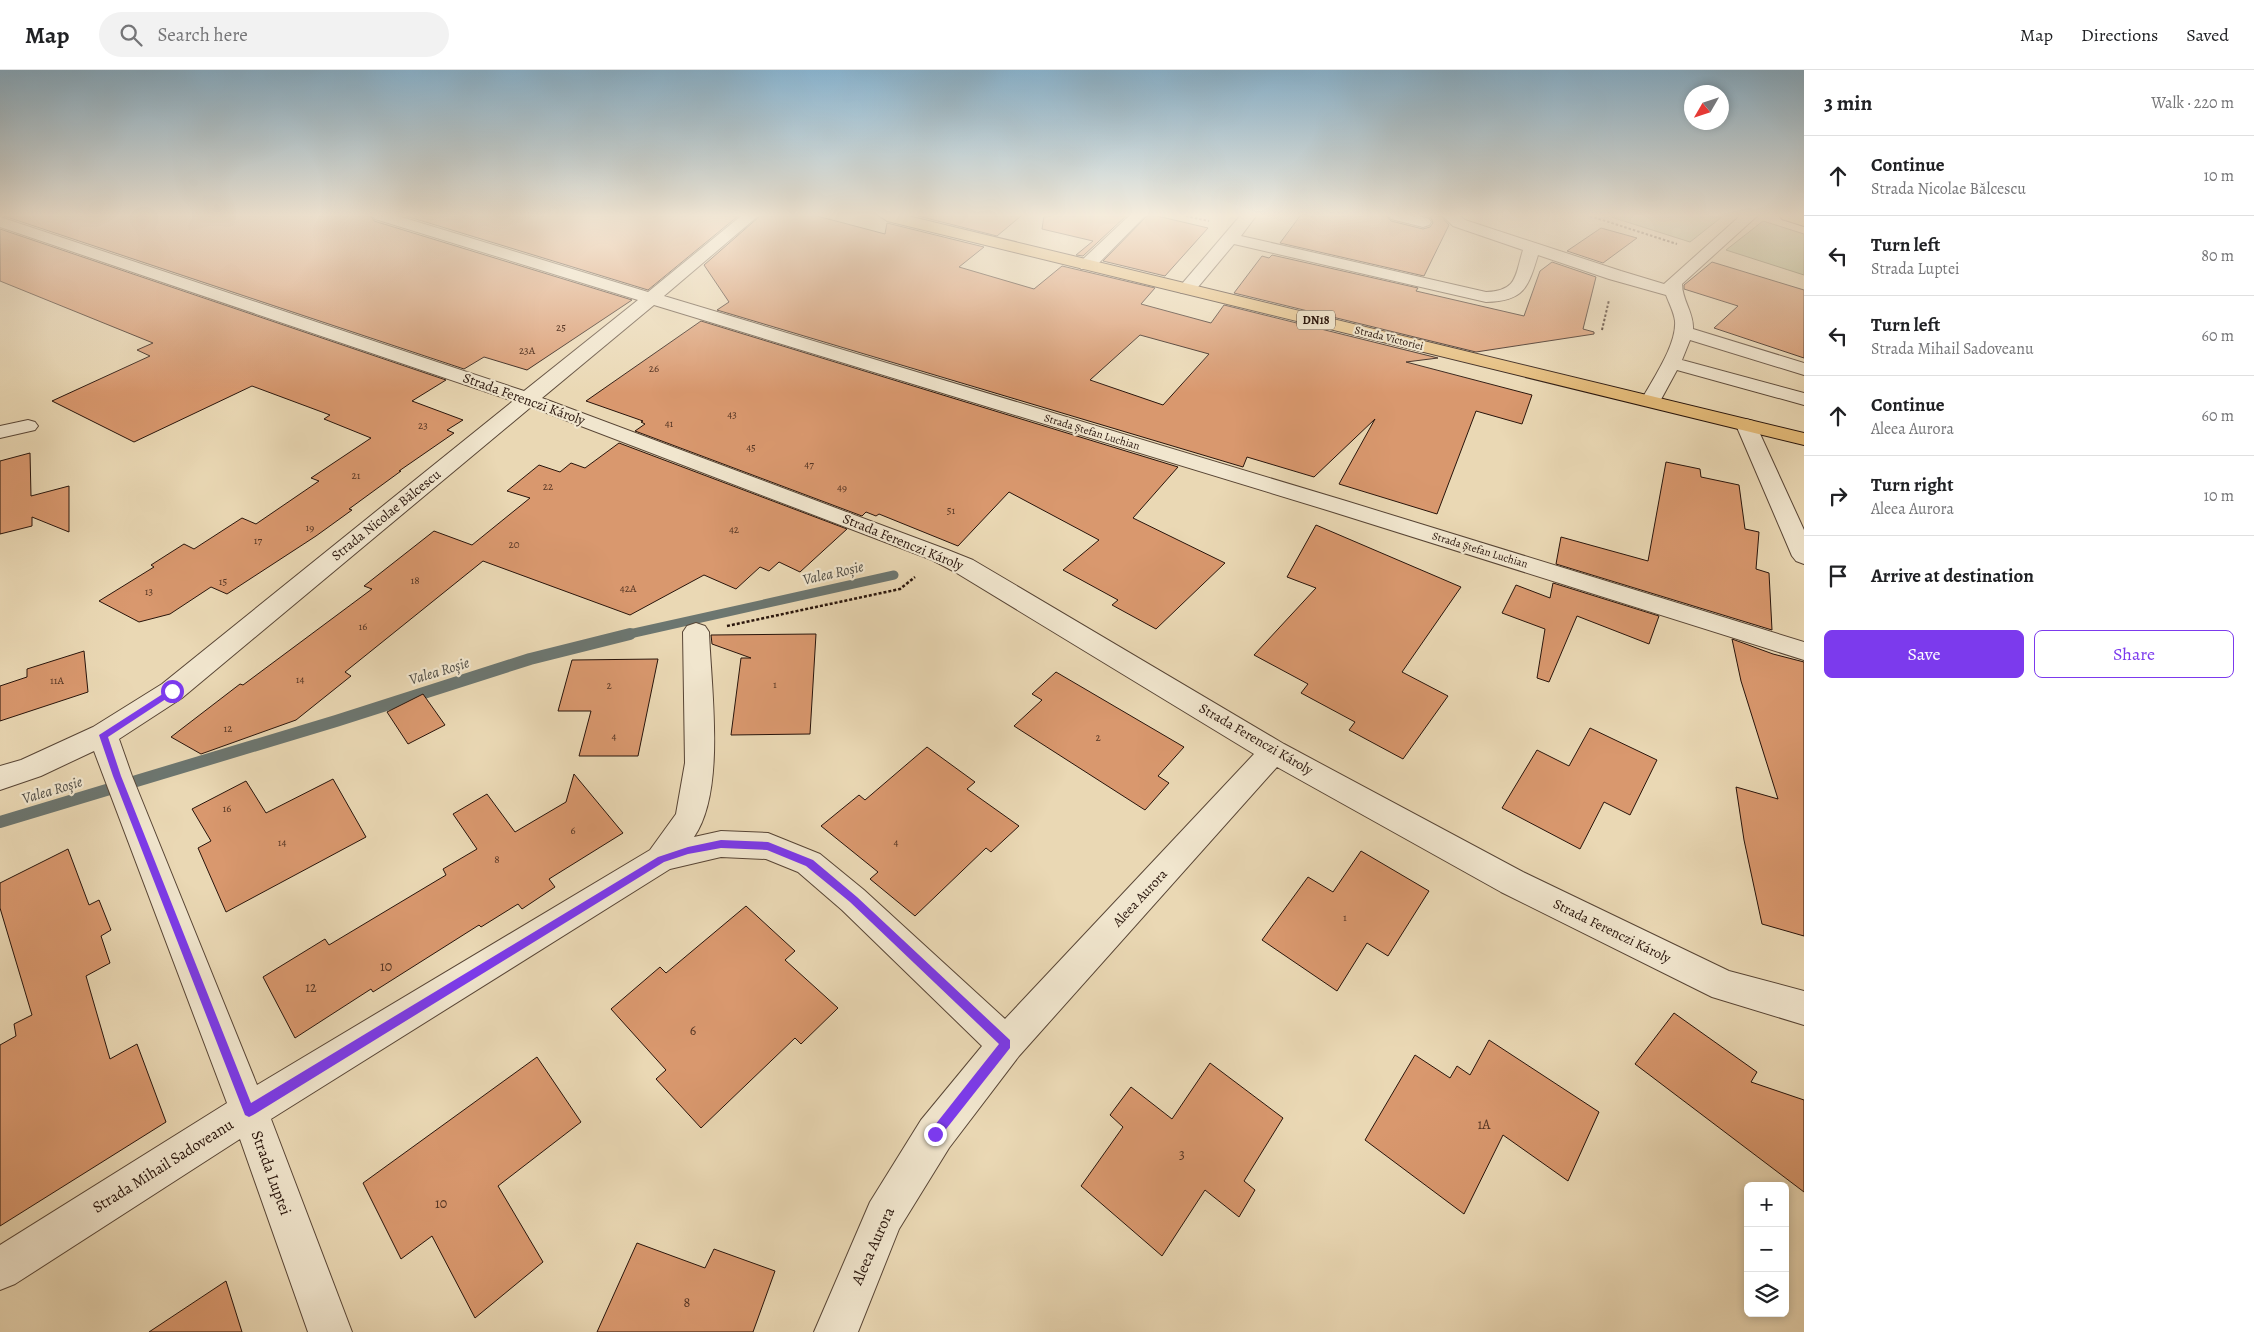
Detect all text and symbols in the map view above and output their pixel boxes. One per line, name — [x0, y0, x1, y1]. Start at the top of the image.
search box — [99, 12, 449, 57]
text: Map — [25, 19, 69, 51]
icon: search — [117, 21, 145, 49]
text: Search here — [157, 22, 248, 48]
text: Map — [2020, 23, 2053, 47]
text: Directions — [2081, 23, 2158, 47]
text: Saved — [2186, 23, 2229, 47]
north arrow — [1684, 85, 1729, 130]
text: 3 min — [1824, 89, 1872, 117]
text: Walk · 220 m — [2151, 92, 2234, 114]
text: Continue — [1871, 152, 1945, 178]
icon: ahead — [1824, 162, 1852, 190]
text: 10 m — [2204, 165, 2234, 187]
text: Strada Nicolae Bălcescu — [1871, 178, 2026, 200]
text: Turn left — [1871, 232, 1940, 258]
icon: left — [1824, 242, 1852, 270]
text: 80 m — [2201, 245, 2234, 267]
text: Strada Luptei — [1871, 258, 1960, 280]
road number: DN18 — [1297, 310, 1335, 330]
text: Turn left — [1871, 312, 1940, 338]
house number: 25 — [556, 320, 566, 335]
street label: Strada Victoriei — [1353, 322, 1425, 354]
icon: left — [1824, 322, 1852, 350]
text: 60 m — [2202, 325, 2234, 347]
text: Strada Mihail Sadoveanu — [1871, 338, 2034, 360]
house number: 23A — [519, 343, 536, 358]
house number: 26 — [649, 361, 659, 376]
street label: Strada Ferenczi Károly — [460, 368, 588, 430]
text: Continue — [1871, 392, 1945, 418]
icon: ahead — [1824, 402, 1852, 430]
text: 60 m — [2202, 405, 2234, 427]
house number: 43 — [727, 407, 737, 422]
street label: Strada Ștefan Luchian — [1042, 410, 1142, 454]
house number: 41 — [665, 416, 674, 431]
house number: 23 — [418, 418, 428, 433]
text: Aleea Aurora — [1871, 418, 1954, 440]
house number: 45 — [746, 440, 756, 455]
house number: 47 — [804, 457, 814, 472]
street label: Strada Nicolae Bălcescu — [327, 465, 445, 565]
house number: 21 — [352, 468, 361, 483]
text: Turn right — [1871, 472, 1953, 498]
house number: 22 — [543, 479, 553, 494]
house number: 49 — [837, 480, 847, 495]
icon: right — [1824, 482, 1852, 510]
text: 10 m — [2204, 485, 2234, 507]
text: Aleea Aurora — [1871, 498, 1954, 520]
house number: 51 — [947, 503, 955, 518]
street label: Strada Ferenczi Károly — [840, 509, 967, 575]
house number: 19 — [306, 520, 314, 535]
house number: 42 — [729, 522, 739, 537]
street label: Strada Ștefan Luchian — [1430, 528, 1530, 572]
house number: 17 — [254, 533, 263, 548]
house number: 20 — [508, 537, 520, 552]
water label: Valea Roșie — [801, 556, 866, 590]
icon: arrive — [1824, 562, 1852, 590]
text: Arrive at destination — [1871, 563, 2034, 589]
house number: 18 — [410, 573, 420, 588]
house number: 15 — [219, 574, 228, 589]
house number: 42A — [620, 581, 637, 596]
house number: 13 — [145, 584, 153, 599]
house number: 16 — [359, 619, 367, 634]
button: Save — [1824, 630, 2024, 678]
button: Share — [2034, 630, 2234, 678]
water label: Valea Roșie — [406, 652, 472, 690]
house number: 14 — [296, 672, 304, 687]
house number: 11A — [50, 673, 65, 688]
house number: 1 — [773, 677, 777, 692]
house number: 2 — [606, 678, 612, 693]
route start — [161, 680, 184, 703]
street label: Strada Ferenczi Károly — [1196, 699, 1317, 780]
house number: 12 — [224, 721, 233, 736]
house number: 4 — [612, 729, 617, 744]
house number: 2 — [1095, 730, 1101, 745]
water label: Valea Roșie — [19, 771, 85, 809]
house number: 16 — [223, 801, 231, 816]
house number: 6 — [570, 823, 576, 838]
house number: 14 — [278, 835, 286, 850]
house number: 4 — [894, 835, 899, 850]
house number: 8 — [494, 852, 500, 867]
street label: Aleea Aurora — [1108, 865, 1172, 932]
street label: Strada Ferenczi Károly — [1550, 894, 1675, 968]
house number: 1 — [1343, 910, 1347, 925]
house number: 10 — [380, 957, 392, 976]
house number: 12 — [305, 978, 317, 997]
house number: 6 — [690, 1021, 696, 1040]
street label: Strada Mihail Sadoveanu — [88, 1113, 238, 1218]
house number: 1A — [1478, 1115, 1491, 1134]
route end — [924, 1123, 947, 1146]
street label: Strada Luptei — [246, 1128, 296, 1218]
house number: 3 — [1179, 1145, 1185, 1164]
map controls — [1744, 1182, 1789, 1317]
button: + — [1744, 1182, 1789, 1227]
house number: 10 — [435, 1194, 447, 1213]
street label: Aleea Aurora — [846, 1203, 900, 1289]
button: − — [1744, 1227, 1789, 1272]
button: layers — [1744, 1272, 1789, 1317]
house number: 8 — [684, 1293, 691, 1312]

